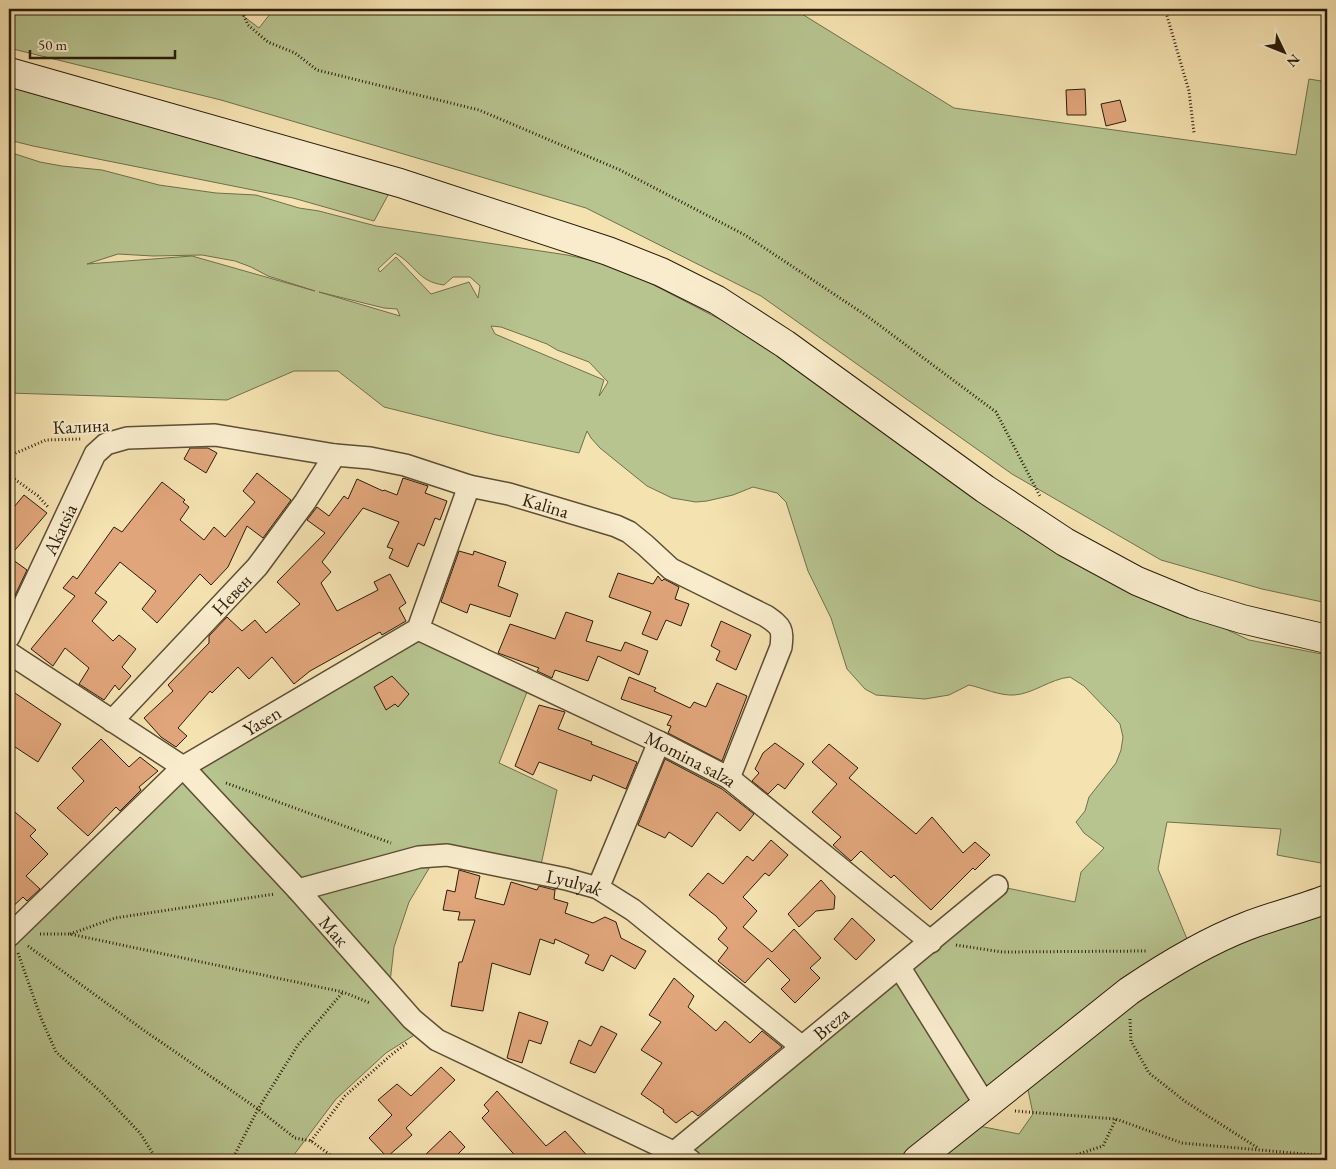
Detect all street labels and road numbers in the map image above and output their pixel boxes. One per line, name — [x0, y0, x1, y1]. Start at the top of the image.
street label: Калина — [52, 412, 110, 440]
street label: Kalina — [520, 486, 572, 524]
street label: Akatsia — [36, 499, 83, 560]
street label: Невен — [206, 568, 257, 620]
street label: Yasen — [238, 700, 286, 742]
street label: Momina salza — [641, 725, 743, 792]
street label: Lyulyak — [544, 863, 610, 902]
street label: Мак — [314, 910, 355, 952]
street label: Breza — [808, 1001, 854, 1045]

